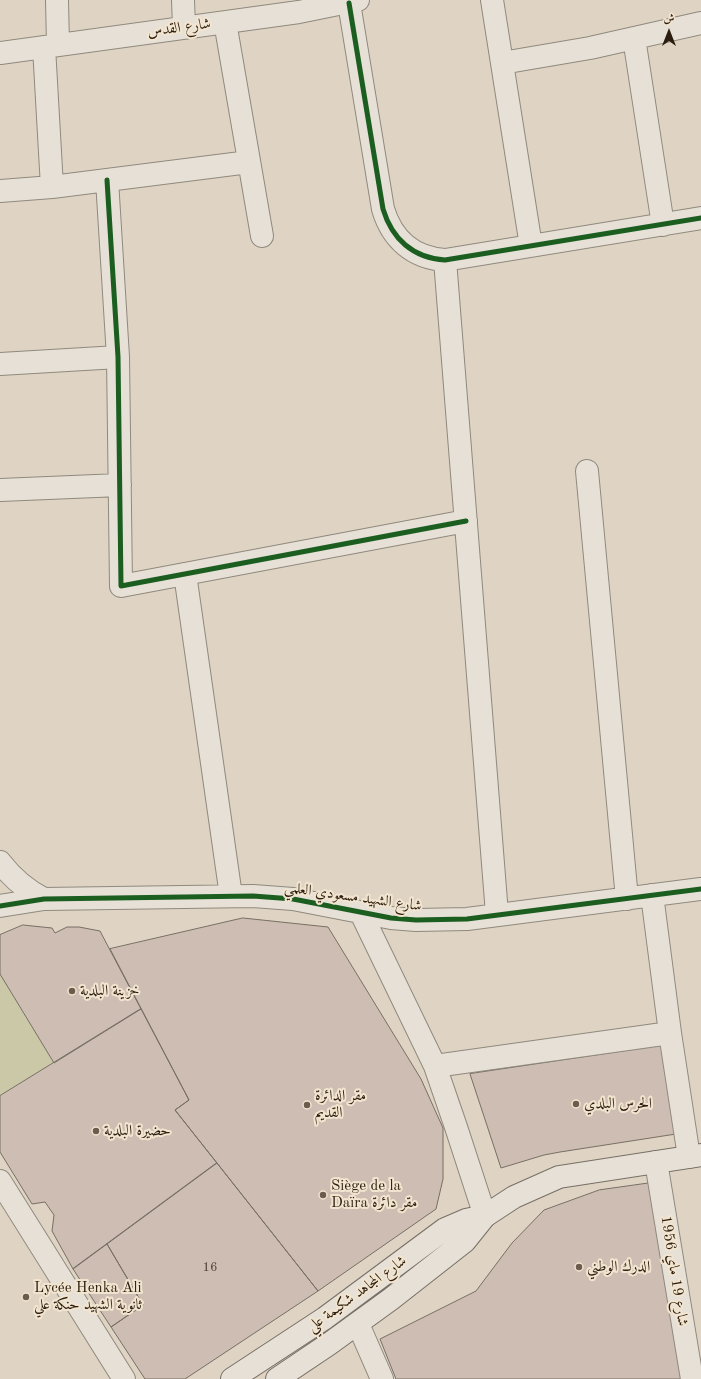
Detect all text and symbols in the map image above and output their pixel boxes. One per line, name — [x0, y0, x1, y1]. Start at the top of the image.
north arrow — [649, 12, 689, 52]
text: ش — [664, 14, 674, 25]
street label: شارع القدس — [146, 15, 212, 41]
street label: شارع الشهيد مسعودي العلمي — [283, 878, 423, 916]
place label: خزينة البلدية — [80, 982, 139, 1000]
marker: خزينة البلدية — [67, 986, 77, 996]
place label: مقر الدائرة القديم — [315, 1087, 366, 1122]
place label: الحرس البلدي — [584, 1095, 652, 1113]
marker: الحرس البلدي — [571, 1099, 581, 1109]
marker: مقر الدائرة القديم — [302, 1100, 312, 1110]
place label: حضيرة البلدية — [104, 1122, 171, 1140]
marker: حضيرة البلدية — [91, 1126, 101, 1136]
place label: Siège de la Daïra مقر دائرة — [331, 1177, 417, 1212]
marker: Siège de la Daïra مقر دائرة — [318, 1190, 328, 1200]
street label: شارع 19 ماي 1956 — [656, 1214, 692, 1328]
street label: شارع المجاهد شكيمة علي — [304, 1252, 410, 1336]
place label: الدرك الوطني — [587, 1258, 650, 1276]
house number: 16 — [202, 1260, 218, 1276]
marker: الدرك الوطني — [574, 1262, 584, 1272]
place label: Lycée Henka Ali ثانوية الشهيد حنكة علي — [34, 1279, 142, 1314]
marker: Lycée Henka Ali ثانوية الشهيد حنكة علي — [21, 1292, 31, 1302]

